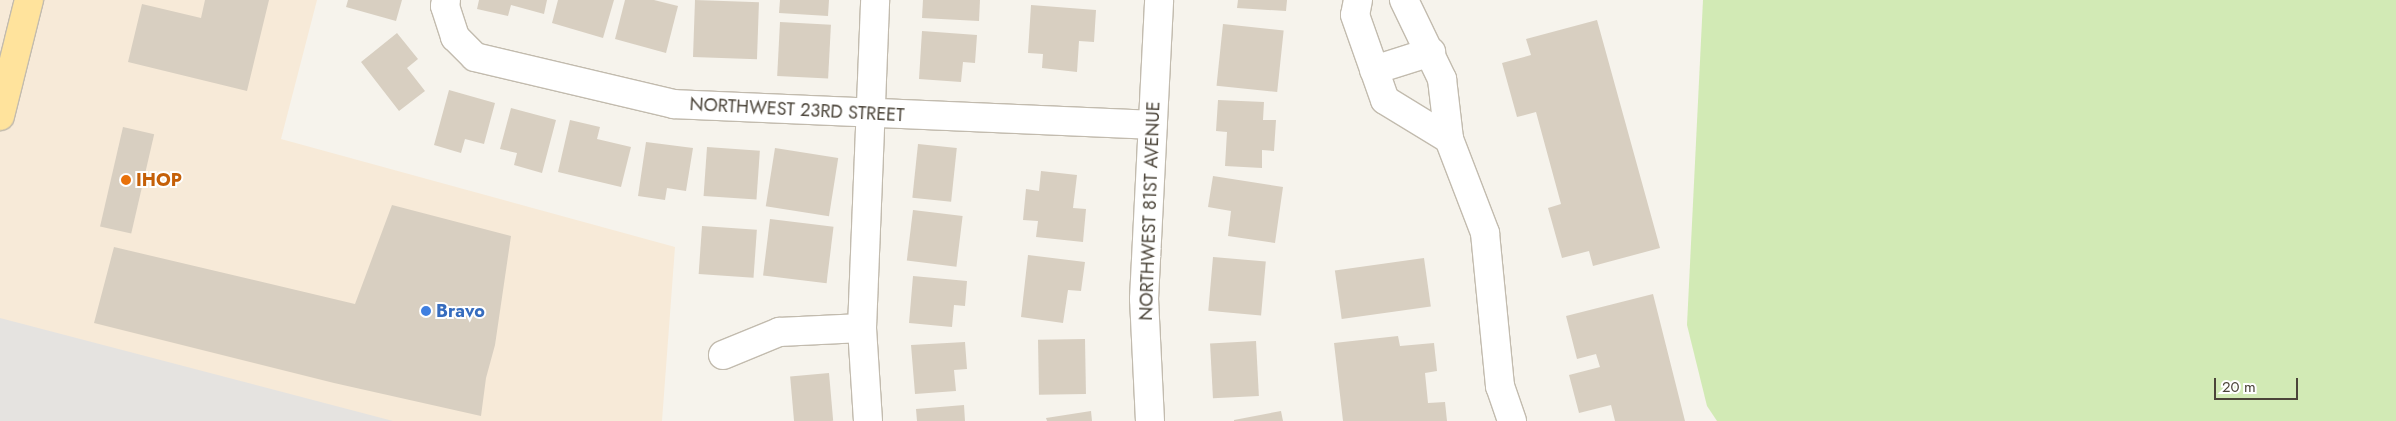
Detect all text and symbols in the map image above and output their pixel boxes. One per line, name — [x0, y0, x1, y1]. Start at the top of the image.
street label: NORTHWEST 23RD STREET — [689, 94, 905, 126]
street label: NORTHWEST 81ST AVENUE — [1135, 101, 1165, 321]
place label: IHOP — [136, 169, 182, 191]
marker: IHOP — [120, 174, 132, 186]
place label: Bravo — [436, 300, 485, 322]
marker: Bravo — [420, 305, 432, 317]
scale bar — [2216, 368, 2300, 400]
text: 20 m — [2222, 376, 2256, 398]

